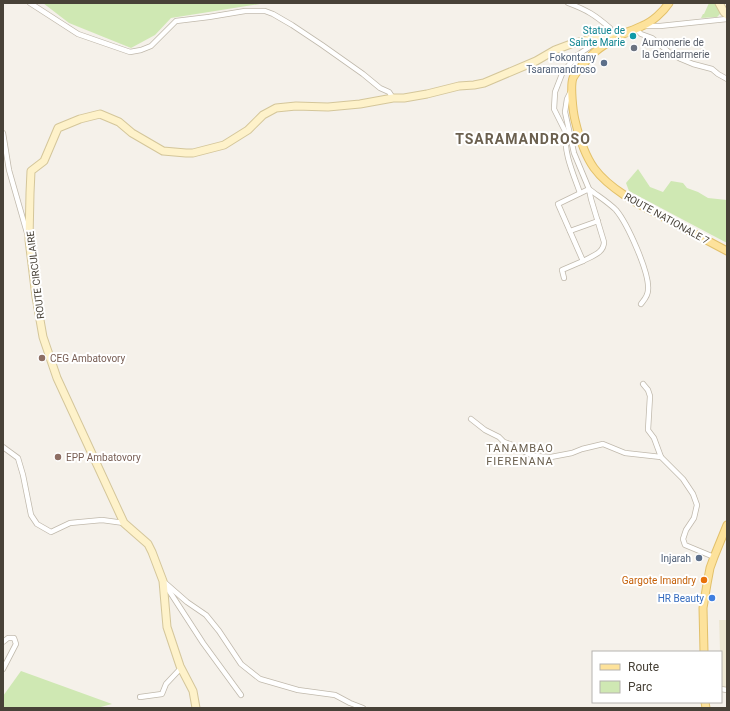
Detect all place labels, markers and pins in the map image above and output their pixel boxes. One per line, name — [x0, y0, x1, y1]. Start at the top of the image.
place label: Statue de Sainte Marie — [569, 25, 625, 48]
marker: Statue de Sainte Marie — [628, 31, 638, 41]
place label: Aumonerie de la Gendarmerie — [642, 37, 710, 60]
marker: Aumonerie de la Gendarmerie — [629, 43, 639, 53]
place label: Fokontany Tsaramandroso — [526, 52, 596, 75]
marker: Fokontany Tsaramandroso — [599, 58, 609, 68]
marker: CEG Ambatovory — [37, 353, 47, 363]
place label: CEG Ambatovory — [50, 353, 126, 364]
marker: EPP Ambatovory — [53, 452, 63, 462]
place label: EPP Ambatovory — [66, 452, 141, 463]
place label: Injarah — [661, 553, 691, 564]
marker: Injarah — [694, 553, 704, 563]
place label: Gargote Imandry — [622, 575, 696, 586]
marker: Gargote Imandry — [699, 575, 709, 585]
place label: HR Beauty — [658, 593, 704, 604]
marker: HR Beauty — [707, 593, 717, 603]

